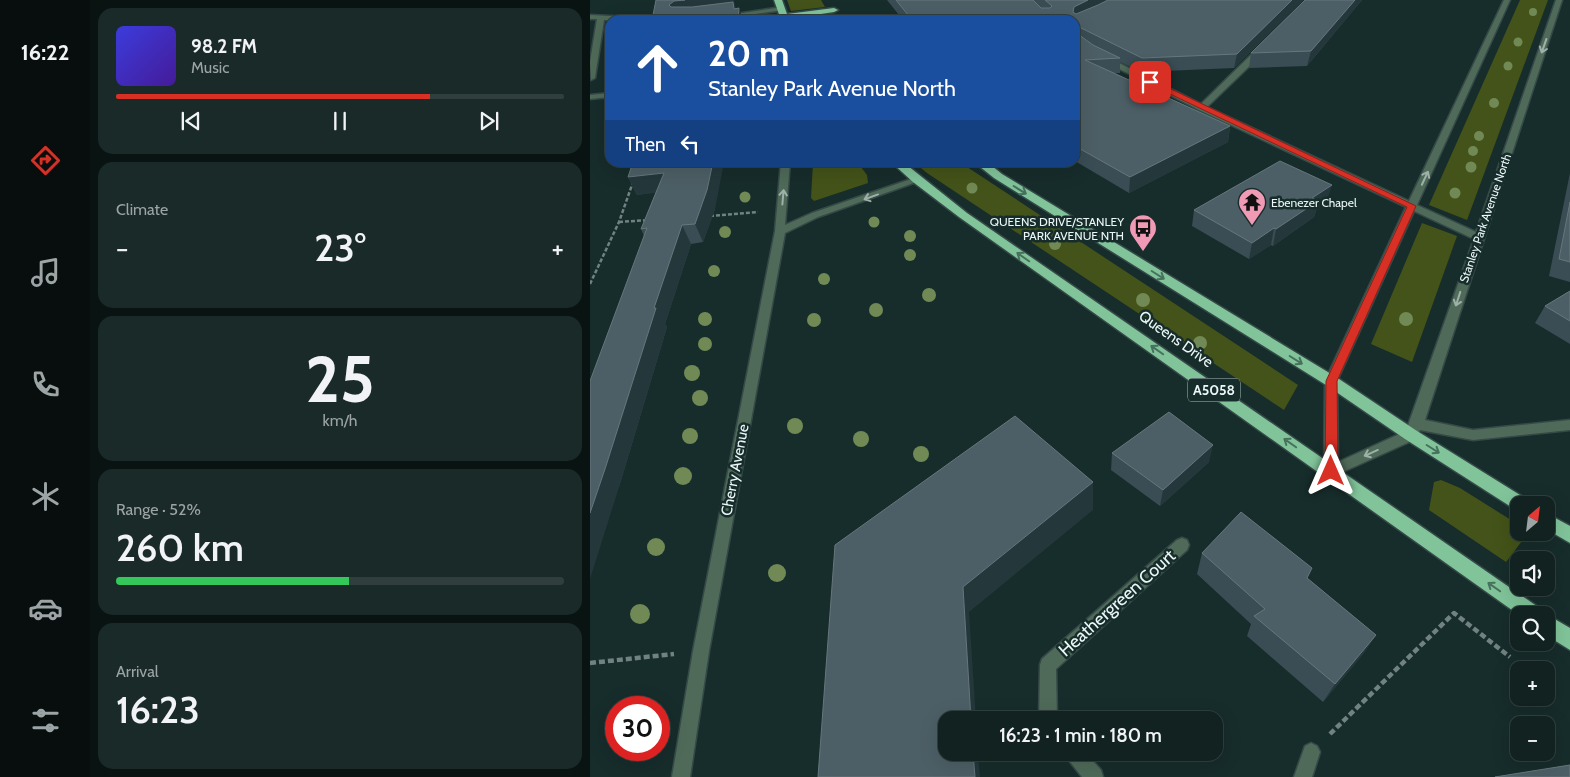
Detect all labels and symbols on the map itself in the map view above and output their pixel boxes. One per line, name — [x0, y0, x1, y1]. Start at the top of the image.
one-way arrow — [1538, 38, 1548, 54]
pin — [1129, 61, 1171, 103]
street label: Stanley Park Avenue North — [1456, 152, 1514, 284]
one-way arrow — [1420, 171, 1430, 186]
one-way arrow — [1012, 185, 1026, 195]
temple icon: Ebenezer Chapel — [1237, 187, 1267, 226]
one-way arrow — [778, 189, 788, 205]
one-way arrow — [863, 193, 879, 202]
place label: Ebenezer Chapel — [1271, 195, 1357, 210]
bus stop icon: QUEENS DRIVE/STANLEY PARK AVENUE NTH — [1128, 213, 1158, 252]
place label: QUEENS DRIVE/STANLEY PARK AVENUE NTH — [990, 214, 1124, 243]
one-way arrow — [1016, 252, 1030, 262]
one-way arrow — [1151, 269, 1165, 280]
one-way arrow — [1452, 291, 1462, 307]
street label: Queens Drive — [1135, 307, 1217, 371]
one-way arrow — [1150, 345, 1164, 355]
one-way arrow — [1289, 355, 1303, 365]
road number: A5058 — [1188, 378, 1240, 402]
street label: Cherry Avenue — [717, 422, 753, 517]
one-way arrow — [1283, 438, 1297, 448]
position arrow — [1304, 444, 1356, 496]
one-way arrow — [1425, 444, 1439, 454]
one-way arrow — [1364, 449, 1379, 459]
north arrow — [1510, 496, 1555, 541]
street label: Heathergreen Court — [1054, 545, 1180, 661]
one-way arrow — [1488, 582, 1502, 592]
speed limit sign: 30 — [605, 696, 670, 761]

